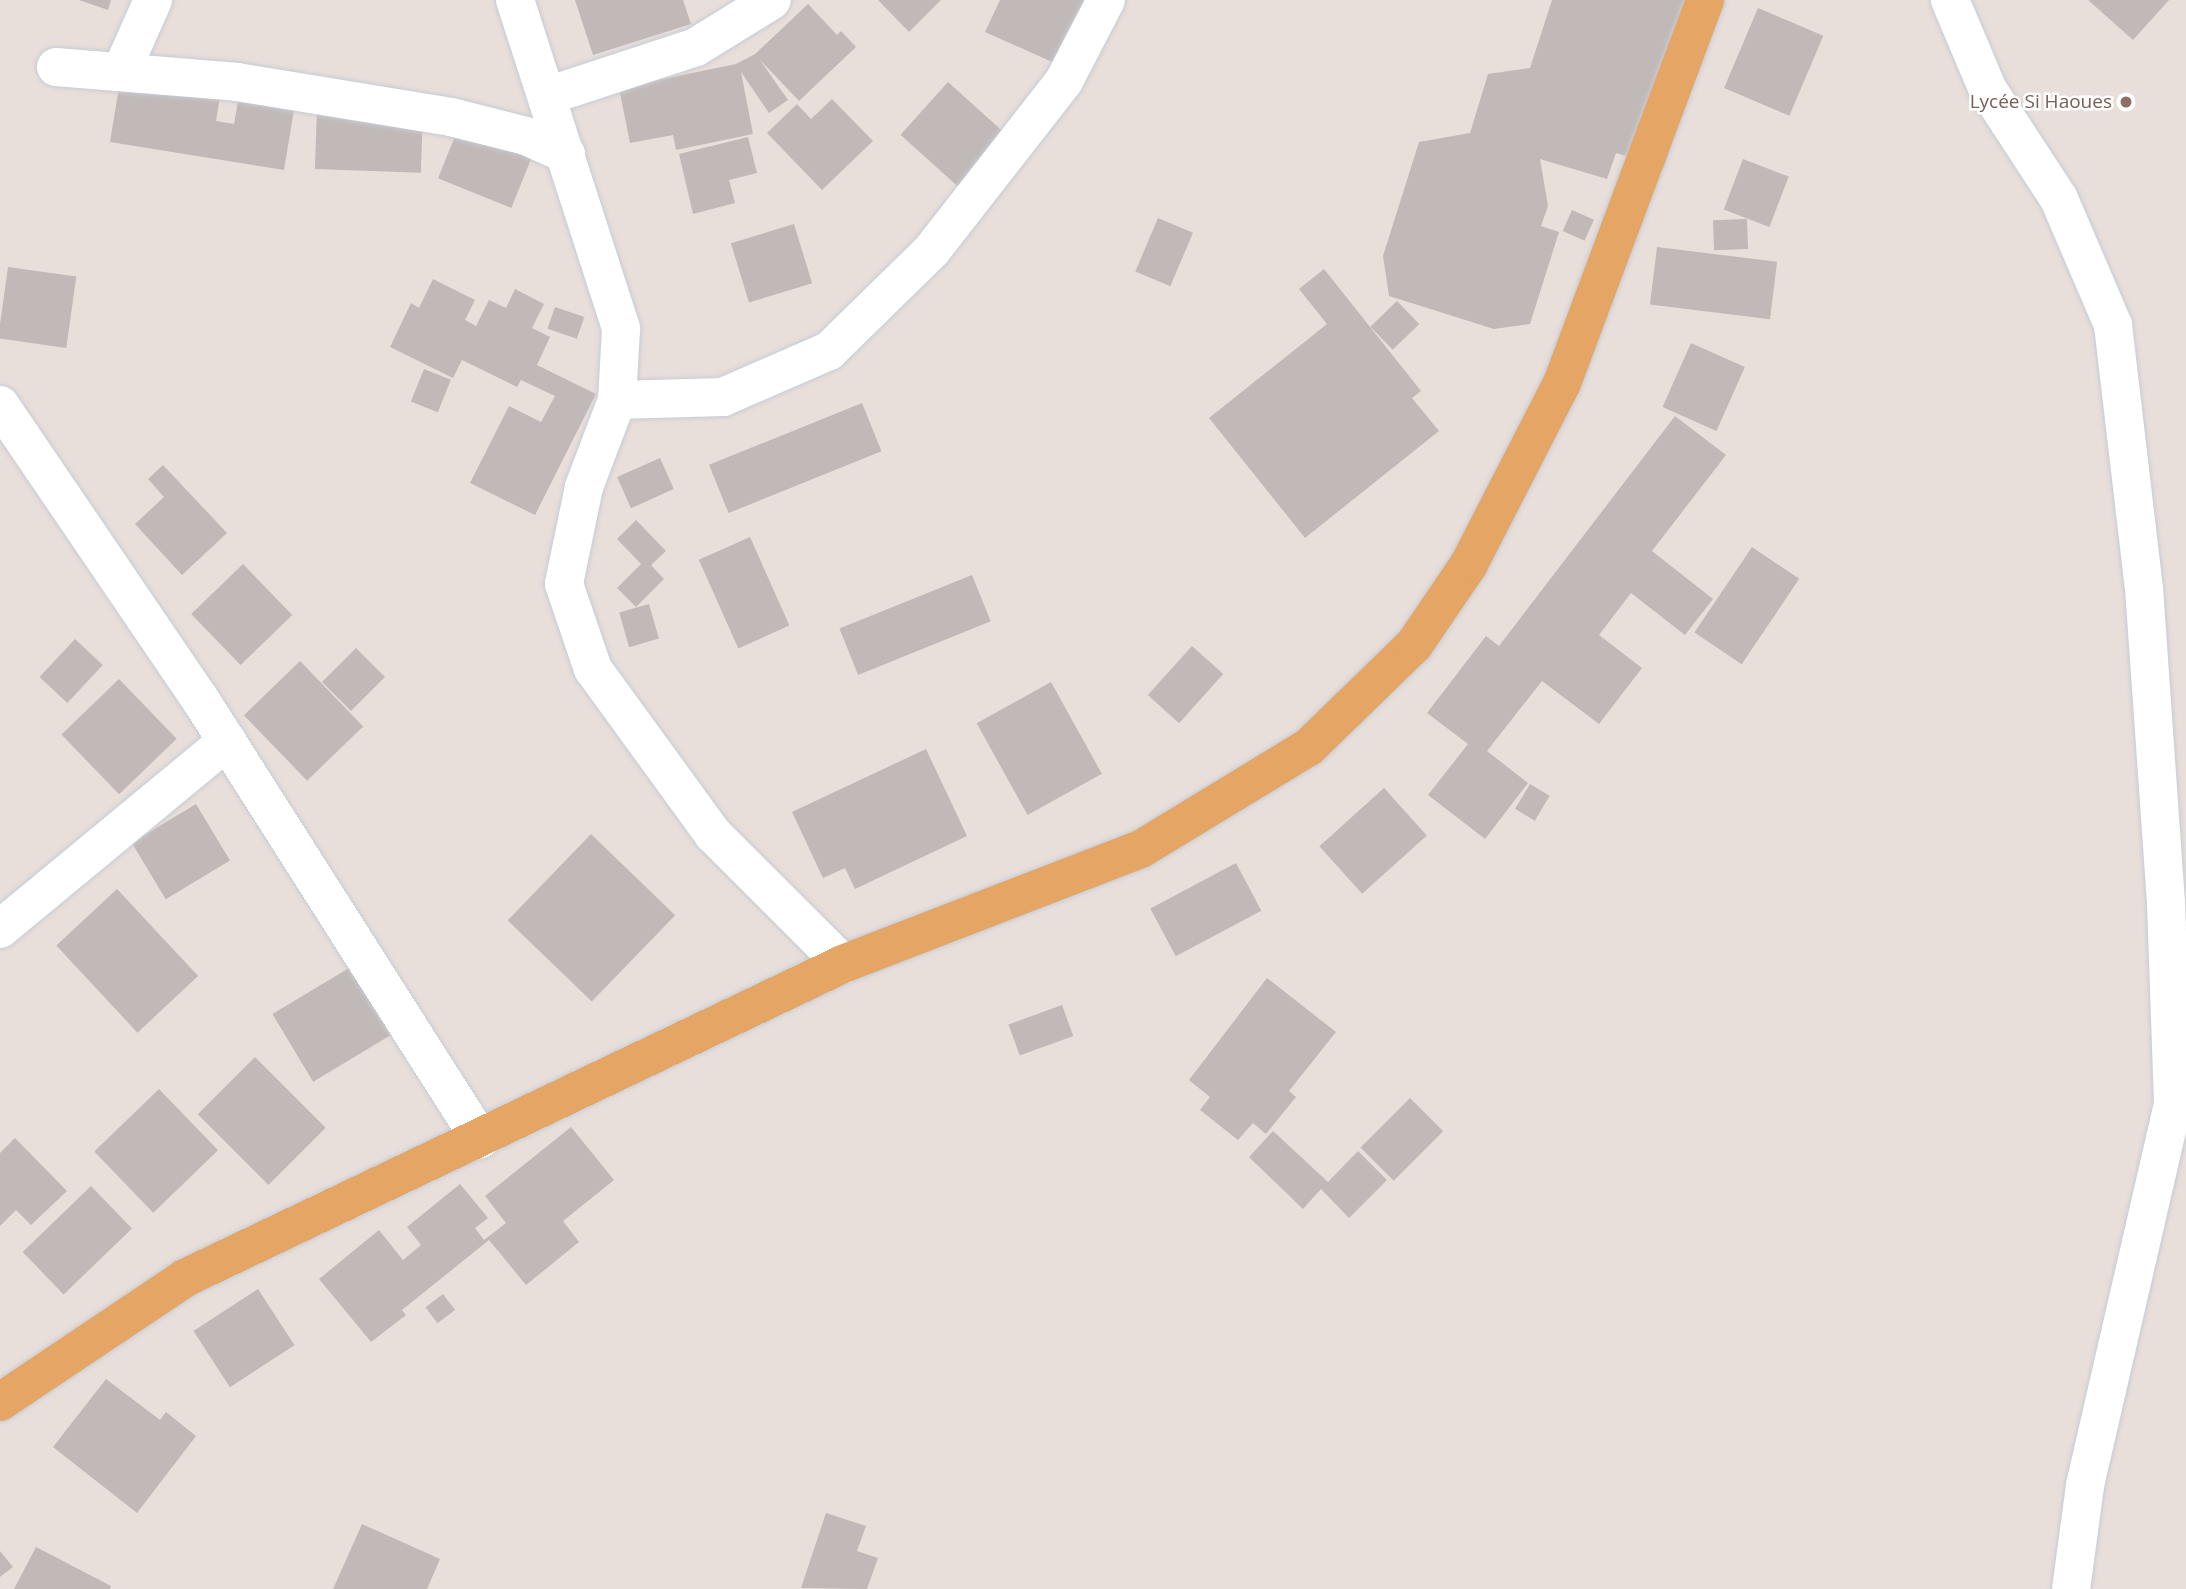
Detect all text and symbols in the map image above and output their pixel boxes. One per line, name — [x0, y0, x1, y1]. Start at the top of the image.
place label: Lycée Si Haoues — [1970, 91, 2112, 113]
marker: Lycée Si Haoues — [2118, 94, 2134, 110]

